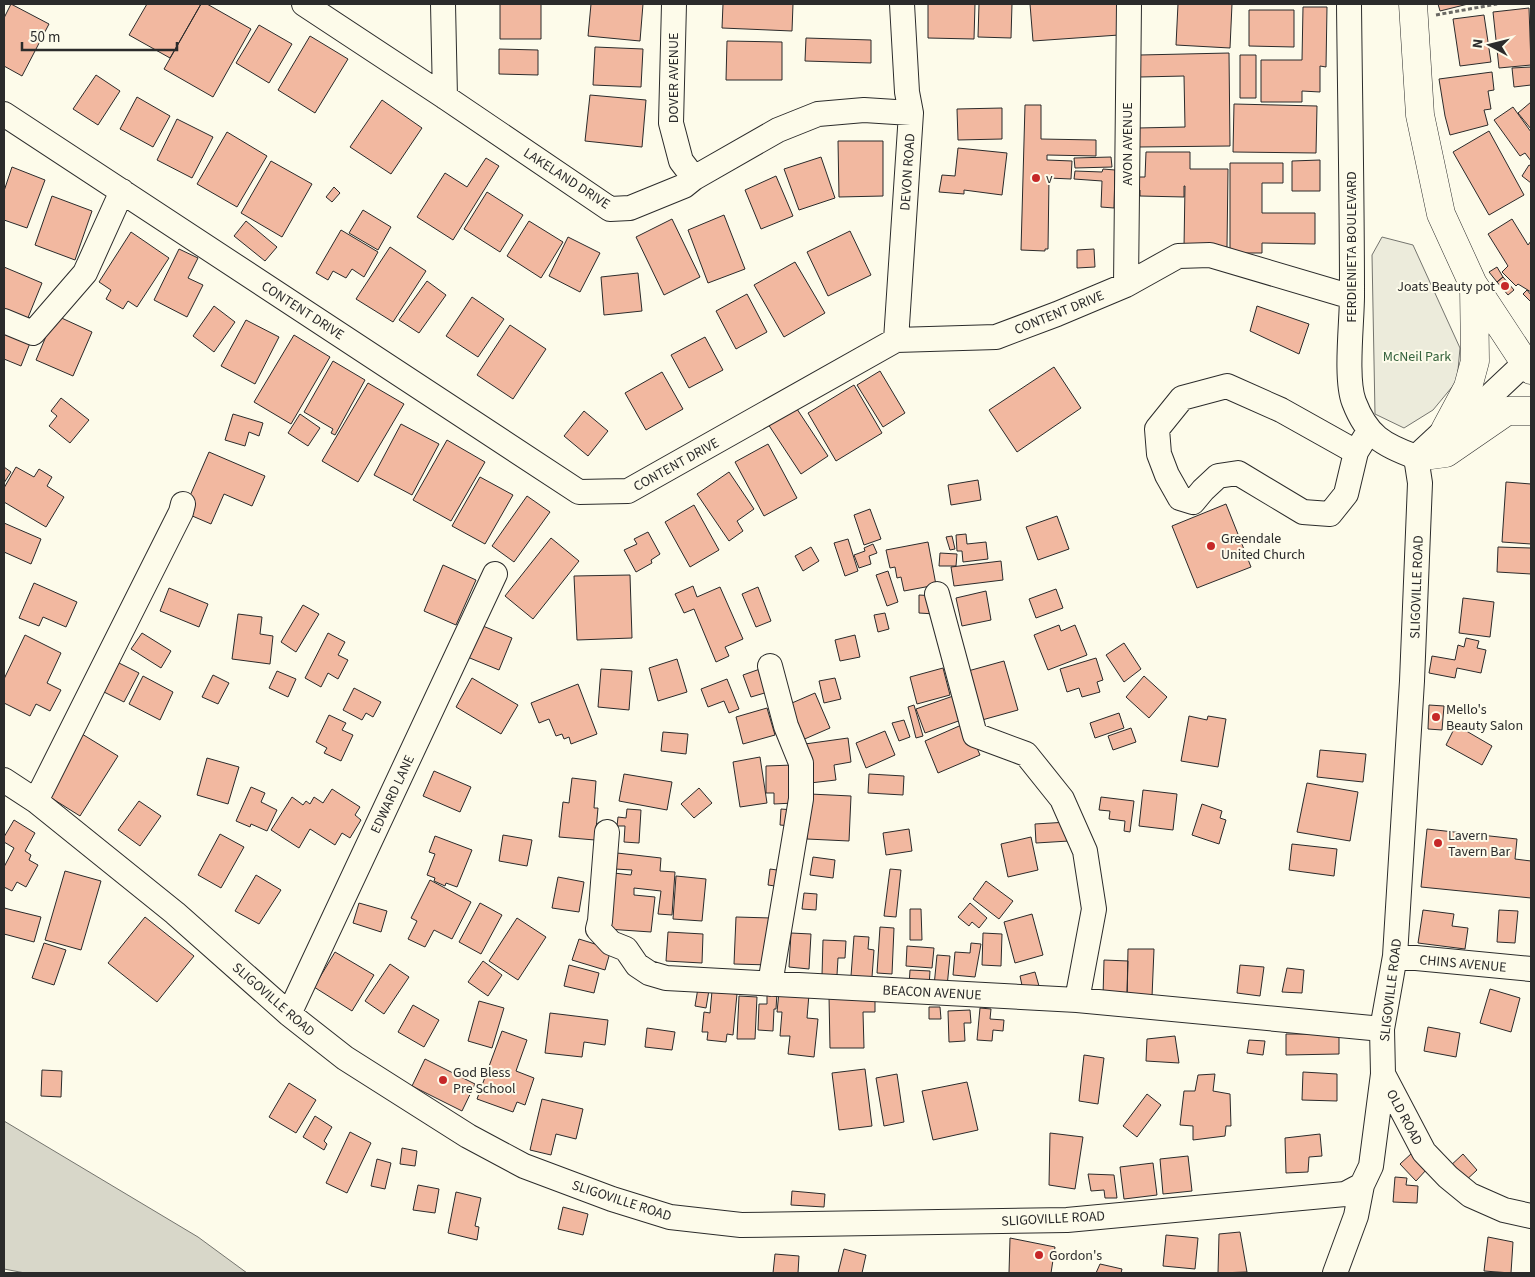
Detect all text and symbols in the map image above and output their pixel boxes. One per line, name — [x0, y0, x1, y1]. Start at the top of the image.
scale bar — [22, 20, 178, 52]
north arrow — [1465, 20, 1515, 70]
text: 50 m — [30, 27, 60, 48]
street label: DOVER AVENUE — [664, 33, 684, 123]
text: N — [1468, 38, 1489, 49]
street label: AVON AVENUE — [1118, 102, 1138, 186]
street label: DEVON ROAD — [895, 133, 921, 211]
street label: LAKELAND DRIVE — [519, 143, 614, 214]
place label: v — [1046, 169, 1053, 189]
street label: FERDIENIETA BOULEVARD — [1342, 171, 1362, 323]
marker: v — [1030, 172, 1042, 184]
street label: CONTENT DRIVE — [257, 277, 348, 345]
place label: Joats Beauty pot — [1397, 277, 1495, 297]
marker: Joats Beauty pot — [1499, 280, 1511, 292]
street label: CONTENT DRIVE — [1012, 286, 1107, 340]
park label: McNeil Park — [1383, 347, 1451, 367]
street label: CONTENT DRIVE — [630, 433, 723, 497]
place label: Greendale United Church — [1221, 529, 1305, 565]
street label: SLIGOVILLE ROAD — [1405, 535, 1429, 639]
marker: Greendale United Church — [1205, 540, 1217, 552]
place label: Mello's Beauty Salon — [1446, 700, 1523, 736]
marker: Mello's Beauty Salon — [1430, 711, 1442, 723]
street label: EDWARD LANE — [366, 752, 420, 837]
place label: Lavern Tavern Bar — [1448, 826, 1511, 862]
marker: Lavern Tavern Bar — [1432, 837, 1444, 849]
street label: SLIGOVILLE ROAD — [1375, 937, 1407, 1043]
street label: CHINS AVENUE — [1418, 950, 1507, 978]
street label: SLIGOVILLE ROAD — [228, 958, 319, 1041]
street label: BEACON AVENUE — [882, 980, 982, 1006]
place label: God Bless Pre School — [453, 1063, 516, 1099]
marker: God Bless Pre School — [437, 1074, 449, 1086]
street label: OLD ROAD — [1381, 1086, 1427, 1149]
street label: SLIGOVILLE ROAD — [569, 1175, 674, 1226]
street label: SLIGOVILLE ROAD — [1001, 1206, 1105, 1232]
place label: Gordon's — [1049, 1246, 1102, 1266]
marker: Gordon's — [1033, 1249, 1045, 1261]

